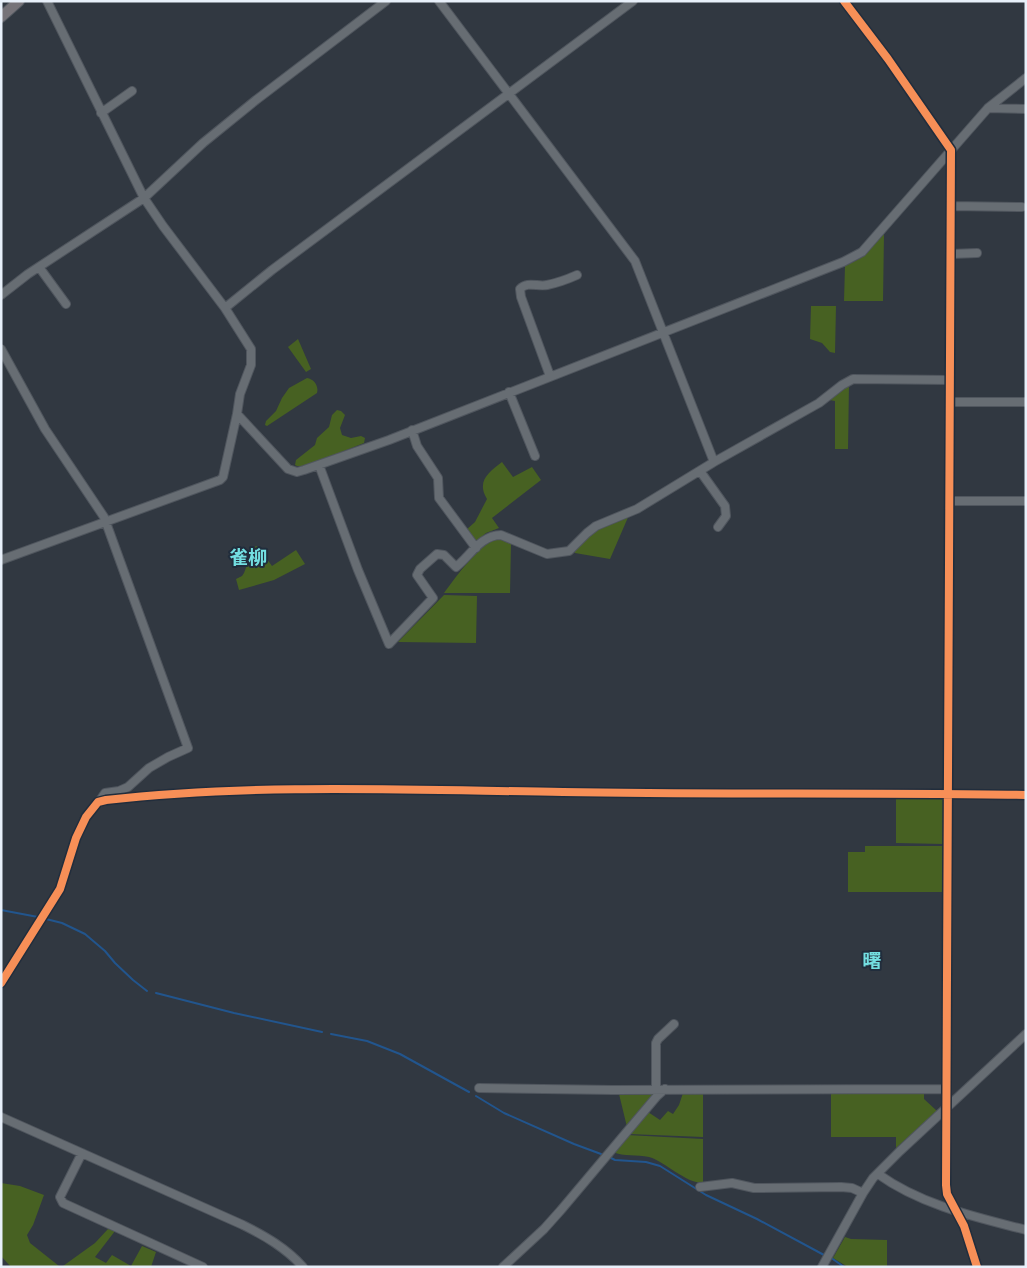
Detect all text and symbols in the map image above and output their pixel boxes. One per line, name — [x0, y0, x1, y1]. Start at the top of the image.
district label: 雀柳 — [229, 547, 267, 570]
district label: 曙 — [862, 950, 882, 973]

